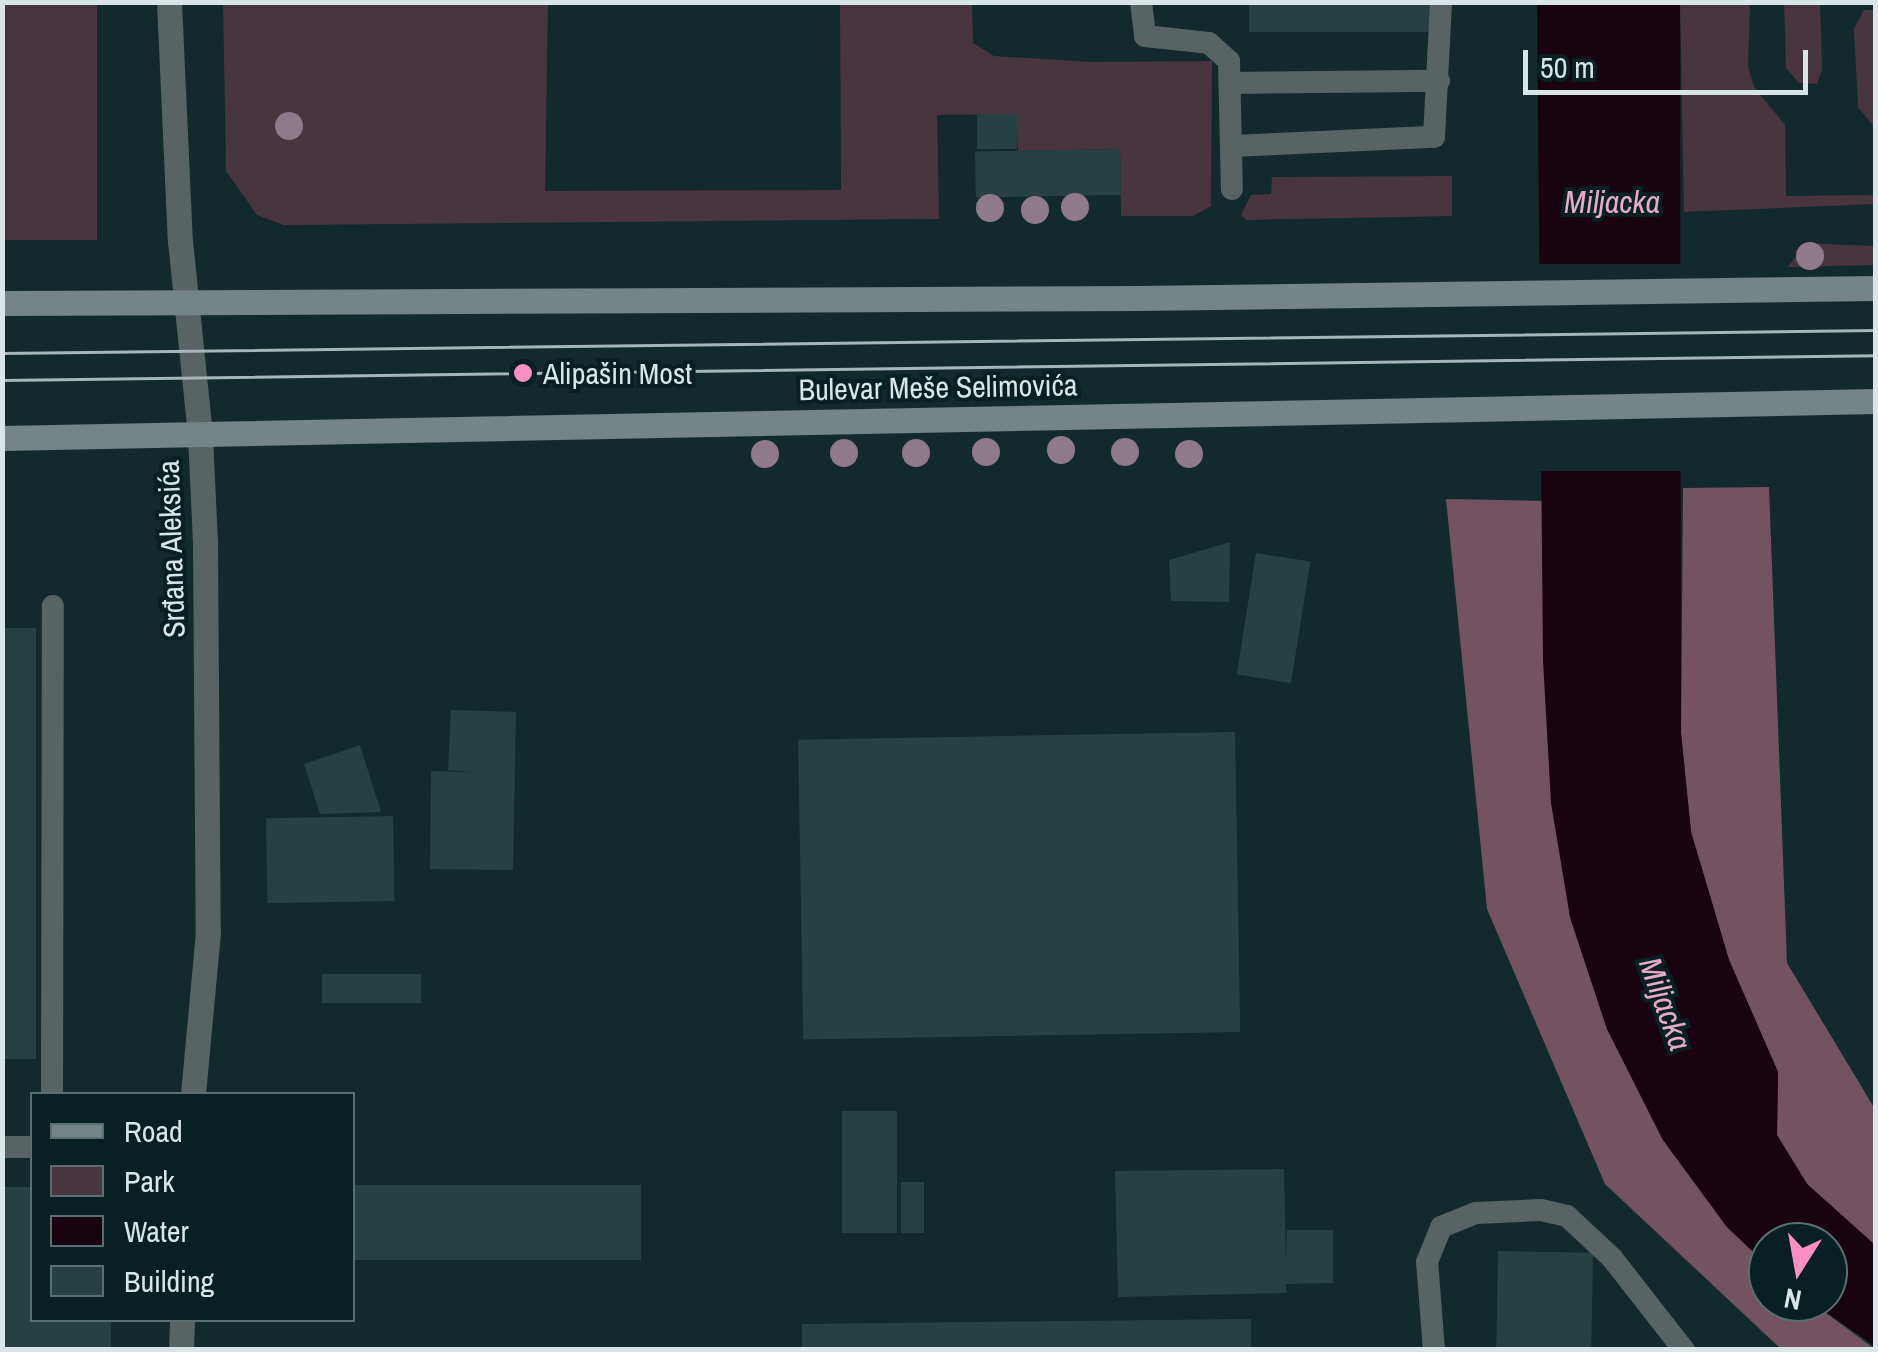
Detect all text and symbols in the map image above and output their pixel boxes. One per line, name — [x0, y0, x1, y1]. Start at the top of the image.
scale bar — [1528, 30, 1813, 92]
text: 50 m — [1540, 47, 1595, 87]
water label: Miljacka — [1564, 183, 1660, 221]
place label: Alipašin Most — [543, 355, 692, 391]
marker: Alipašin Most — [512, 362, 534, 384]
street label: Bulevar Meše Selimovića — [798, 367, 1078, 407]
street label: Srđana Aleksića — [150, 459, 192, 639]
water label: Miljacka — [1631, 952, 1699, 1056]
legend — [30, 1092, 355, 1322]
text: Road — [124, 1111, 183, 1151]
text: Park — [124, 1161, 175, 1201]
text: Water — [124, 1211, 189, 1251]
north arrow — [1748, 1222, 1848, 1322]
text: Building — [124, 1261, 214, 1301]
text: N — [1781, 1279, 1804, 1320]

